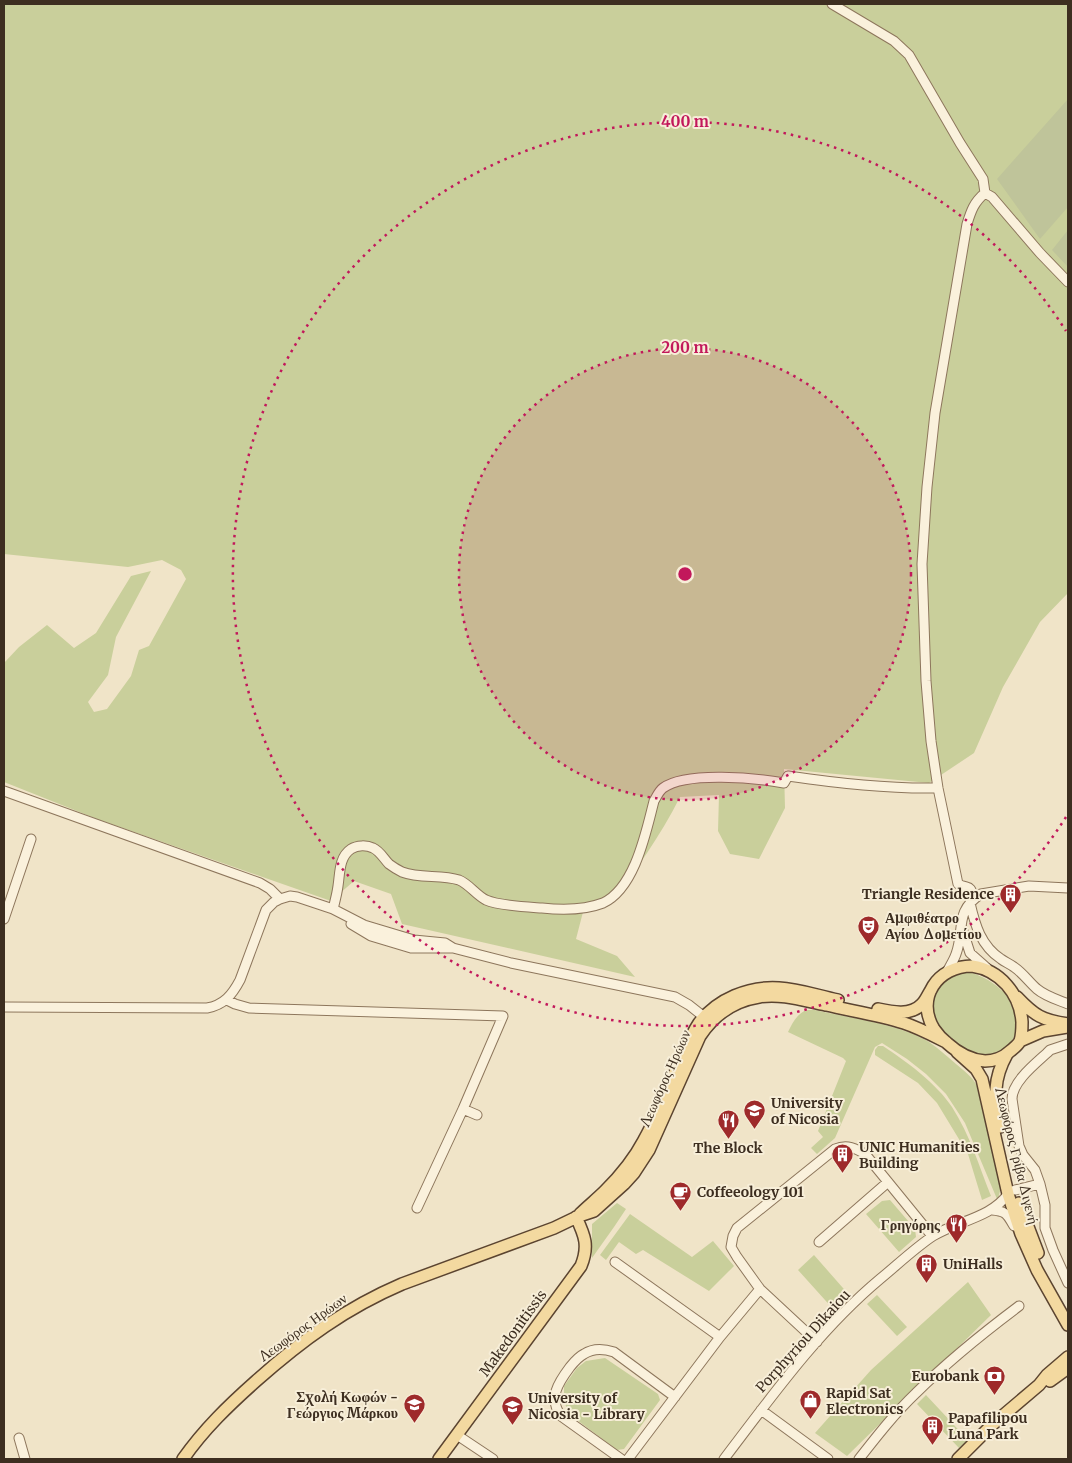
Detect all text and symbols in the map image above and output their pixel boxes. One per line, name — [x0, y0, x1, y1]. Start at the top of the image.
text: 400 m — [661, 112, 709, 131]
text: 200 m — [661, 338, 709, 357]
centre of rings — [676, 565, 694, 583]
building icon: Triangle Residence — [998, 882, 1022, 913]
place label: Triangle Residence — [862, 885, 994, 903]
place label: Αμφιθέατρο Αγίου Δομετίου — [885, 909, 982, 943]
theatre icon: Αμφιθέατρο Αγίου Δομετίου — [857, 914, 881, 945]
street label: Λεωφόρος Ηρώων — [635, 1027, 694, 1130]
street label: Λεωφόρος Γρίβα Διγενή — [991, 1085, 1043, 1226]
place label: University of Nicosia — [771, 1094, 844, 1128]
school or university icon: University of Nicosia — [743, 1099, 767, 1130]
restaurant icon: The Block — [716, 1108, 740, 1139]
place label: UNIC Humanities Building — [859, 1138, 980, 1172]
place label: The Block — [693, 1139, 764, 1157]
building icon: UNIC Humanities Building — [831, 1143, 855, 1174]
cafe icon: Coffeeology 101 — [669, 1180, 693, 1211]
place label: Coffeeology 101 — [697, 1183, 804, 1201]
restaurant icon: Γρηγόρης — [944, 1213, 968, 1244]
place label: Γρηγόρης — [881, 1216, 941, 1234]
building icon: UniHalls — [915, 1252, 939, 1283]
place label: UniHalls — [943, 1255, 1003, 1273]
street label: Makedonitissis — [476, 1286, 551, 1380]
street label: Porphyriou Dikaiou — [752, 1286, 854, 1396]
street label: Λεωφόρος Ηρώων — [255, 1289, 350, 1365]
bank icon: Eurobank — [983, 1364, 1007, 1395]
place label: Eurobank — [911, 1367, 980, 1385]
place label: Rapid Sat Electronics — [826, 1384, 904, 1418]
place label: Σχολή Κωφών - Γεώργιος Μάρκου — [287, 1388, 398, 1422]
place label: University of Nicosia - Library — [528, 1389, 645, 1423]
shop icon: Rapid Sat Electronics — [798, 1389, 822, 1420]
school or university icon: Σχολή Κωφών - Γεώργιος Μάρκου — [402, 1393, 426, 1424]
school or university icon: University of Nicosia - Library — [500, 1394, 524, 1425]
place label: Papafilipou Luna Park — [948, 1409, 1028, 1443]
building icon: Papafilipou Luna Park — [920, 1414, 944, 1445]

